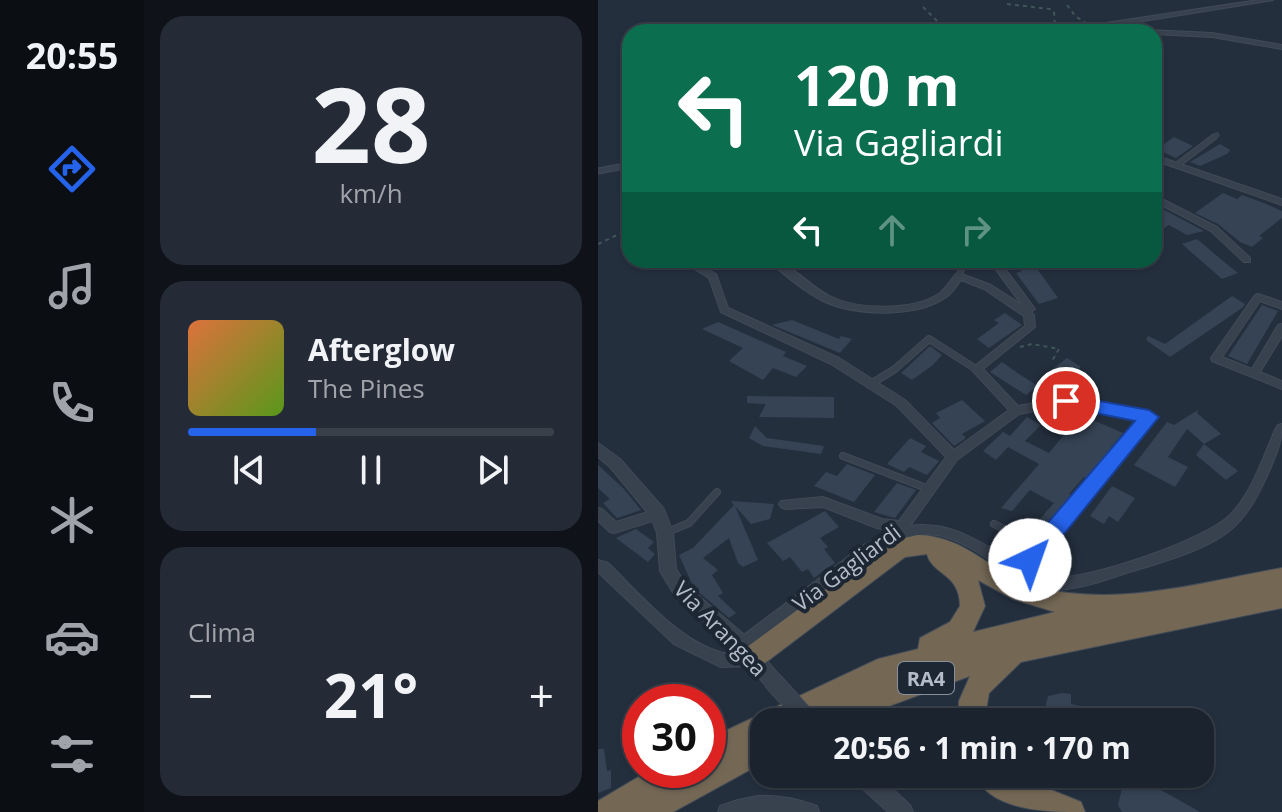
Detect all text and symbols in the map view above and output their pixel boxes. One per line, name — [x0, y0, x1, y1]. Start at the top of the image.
text: 20:55 — [26, 31, 118, 80]
text: 120 m — [794, 46, 960, 122]
text: 28 — [312, 52, 430, 193]
icon: left — [662, 56, 766, 160]
text: Via Gagliardi — [794, 118, 1004, 167]
icon: directions — [44, 141, 100, 197]
text: km/h — [339, 175, 403, 211]
icon: left — [786, 208, 830, 252]
icon: ahead — [870, 208, 914, 252]
icon: right — [954, 208, 998, 252]
icon: music — [44, 258, 100, 314]
text: Afterglow — [308, 329, 455, 370]
pin — [1032, 367, 1100, 435]
text: The Pines — [308, 370, 425, 406]
icon: phone — [44, 375, 100, 431]
icon: arrive — [1044, 379, 1088, 423]
icon: previous — [227, 448, 271, 492]
icon: pause — [349, 448, 393, 492]
icon: next — [471, 448, 515, 492]
icon: climate — [44, 492, 100, 548]
street label: Via Gagliardi — [786, 516, 906, 618]
position arrow — [988, 518, 1072, 602]
street label: Via Arangea — [668, 574, 774, 682]
icon: car — [44, 609, 100, 665]
text: Clima — [188, 614, 256, 650]
text: 21° — [324, 654, 418, 736]
road number: RA4 — [898, 662, 954, 694]
text: − — [188, 665, 213, 725]
text: + — [529, 665, 554, 725]
speed limit sign: 30 — [622, 684, 726, 788]
icon: filters — [44, 726, 100, 782]
text: 20:56 · 1 min · 170 m — [833, 727, 1131, 768]

